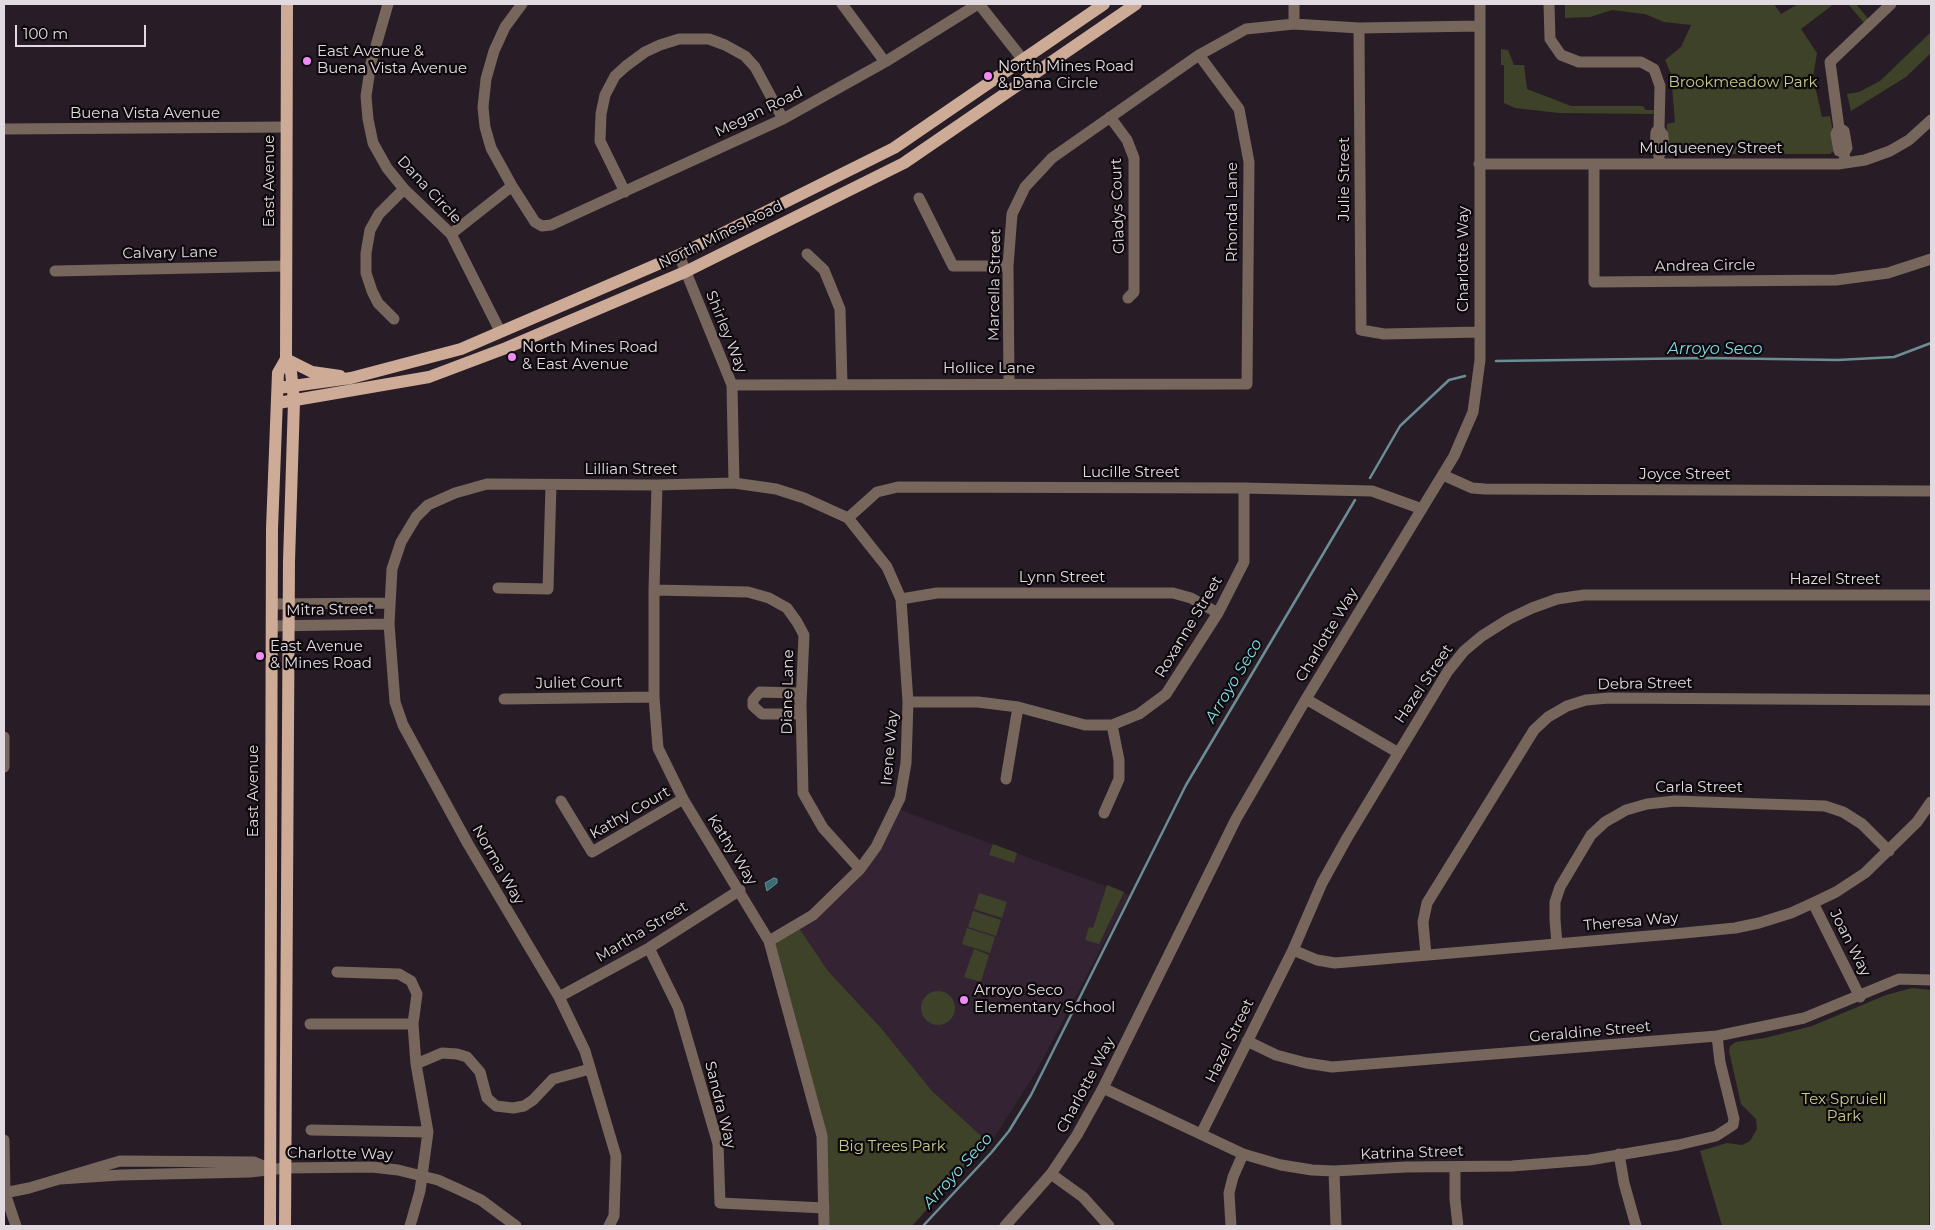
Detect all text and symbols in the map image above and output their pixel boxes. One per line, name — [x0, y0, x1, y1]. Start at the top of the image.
scale bar — [18, 15, 149, 47]
text: 100 m — [23, 24, 68, 43]
place label: East Avenue & Buena Vista Avenue — [317, 43, 467, 78]
marker: East Avenue & Buena Vista Avenue — [301, 55, 313, 67]
place label: North Mines Road & Dana Circle — [998, 58, 1134, 93]
marker: North Mines Road & Dana Circle — [982, 70, 994, 82]
park label: Brookmeadow Park — [1668, 74, 1818, 92]
street label: Megan Road — [712, 83, 806, 141]
street label: Buena Vista Avenue — [70, 105, 220, 123]
street label: East Avenue — [261, 135, 279, 227]
street label: Julie Street — [1336, 137, 1354, 221]
street label: Mulqueeney Street — [1639, 140, 1783, 158]
street label: Dana Circle — [393, 152, 465, 228]
street label: Gladys Court — [1107, 158, 1129, 254]
street label: Rhonda Lane — [1224, 162, 1242, 262]
street label: North Mines Road — [656, 197, 786, 273]
street label: Charlotte Way — [1455, 206, 1473, 312]
street label: Marcella Street — [985, 229, 1005, 341]
street label: Calvary Lane — [122, 243, 218, 263]
street label: Andrea Circle — [1655, 256, 1755, 276]
street label: Shirley Way — [701, 288, 751, 376]
place label: North Mines Road & East Avenue — [522, 339, 658, 374]
water label: Arroyo Seco — [1668, 339, 1762, 359]
marker: North Mines Road & East Avenue — [506, 351, 518, 363]
street label: Hollice Lane — [943, 360, 1035, 378]
street label: Lillian Street — [584, 461, 678, 479]
street label: Lucille Street — [1082, 464, 1180, 482]
street label: Joyce Street — [1639, 466, 1731, 484]
street label: Lynn Street — [1019, 569, 1105, 587]
street label: Hazel Street — [1790, 571, 1880, 589]
street label: Roxanne Street — [1152, 573, 1226, 681]
street label: Charlotte Way — [1292, 585, 1362, 685]
street label: Mitra Street — [286, 600, 374, 620]
water label: Arroyo Seco — [1201, 635, 1267, 727]
place label: East Avenue & Mines Road — [270, 638, 372, 673]
street label: Hazel Street — [1391, 641, 1457, 727]
street label: Diane Lane — [778, 649, 798, 735]
marker: East Avenue & Mines Road — [254, 650, 266, 662]
street label: Juliet Court — [535, 673, 623, 693]
street label: Debra Street — [1597, 674, 1693, 694]
street label: Irene Way — [878, 710, 902, 786]
street label: East Avenue — [245, 745, 263, 837]
street label: Carla Street — [1655, 779, 1743, 797]
street label: Kathy Court — [587, 783, 673, 843]
street label: Kathy Way — [703, 811, 761, 889]
street label: Norma Way — [468, 822, 528, 908]
street label: Martha Street — [593, 898, 691, 966]
street label: Joan Way — [1826, 907, 1874, 979]
street label: Theresa Way — [1583, 909, 1679, 935]
place label: Arroyo Seco Elementary School — [974, 982, 1115, 1017]
marker: Arroyo Seco Elementary School — [958, 994, 970, 1006]
street label: Hazel Street — [1202, 996, 1258, 1086]
street label: Geraldine Street — [1529, 1018, 1651, 1046]
street label: Charlotte Way — [1053, 1034, 1119, 1136]
street label: Sandra Way — [700, 1060, 740, 1150]
park label: Tex Spruiell Park — [1801, 1091, 1887, 1126]
water label: Arroyo Seco — [919, 1129, 997, 1213]
park label: Big Trees Park — [838, 1138, 946, 1156]
street label: Katrina Street — [1360, 1142, 1464, 1164]
street label: Charlotte Way — [287, 1144, 393, 1164]

